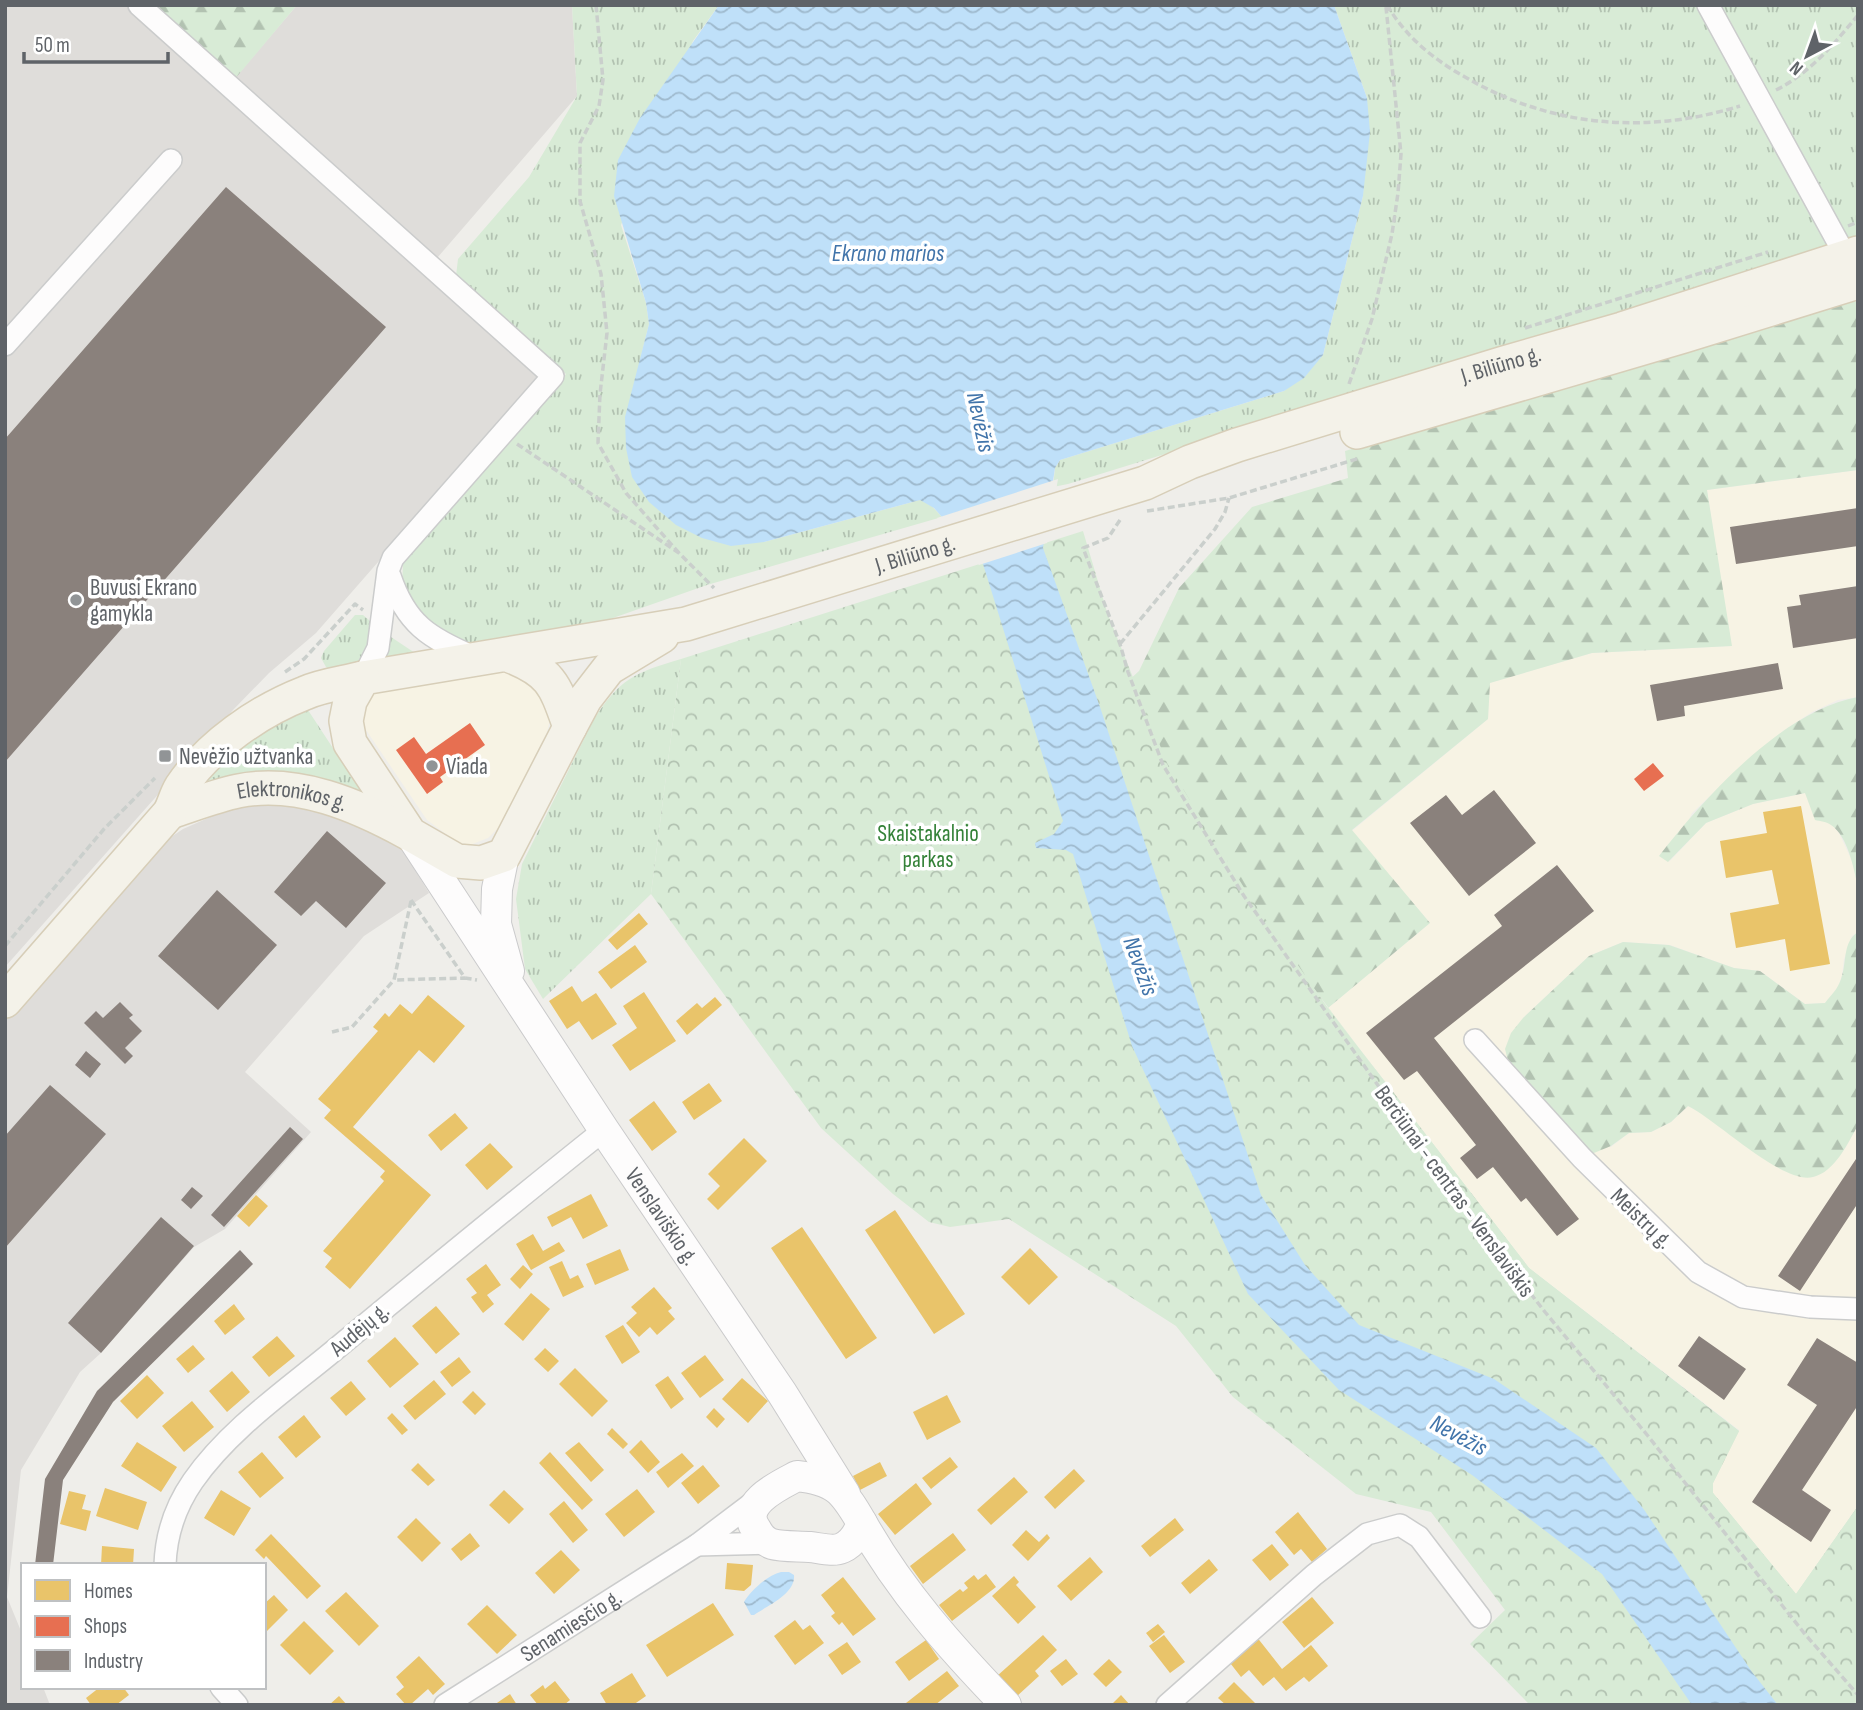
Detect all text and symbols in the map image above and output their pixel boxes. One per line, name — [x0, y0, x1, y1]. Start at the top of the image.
scale bar — [24, 21, 168, 65]
north arrow — [1772, 21, 1842, 91]
text: 50 m — [35, 33, 70, 58]
text: N — [1785, 56, 1808, 80]
water label: Ekrano marios — [832, 239, 945, 268]
street label: J. Biliūno g. — [1457, 340, 1544, 391]
water label: Nevėžis — [960, 389, 1001, 455]
street label: J. Biliūno g. — [871, 529, 959, 580]
place label: Buvusi Ekrano gamykla — [90, 574, 197, 628]
marker: Buvusi Ekrano gamykla — [68, 592, 84, 608]
place label: Nevėžio užtvanka — [179, 743, 313, 771]
marker: Nevėžio užtvanka — [157, 748, 173, 764]
place label: Viada — [446, 753, 488, 781]
marker: Viada — [424, 758, 440, 774]
street label: Elektronikos g. — [234, 775, 351, 818]
park label: Skaistakalnio parkas — [877, 820, 979, 874]
water label: Nevėžis — [1117, 933, 1165, 1000]
street label: Berčiūnai - centras - Venslaviškis — [1368, 1080, 1540, 1303]
street label: Venslaviškio g. — [619, 1163, 704, 1271]
street label: Meistrų g. — [1604, 1182, 1678, 1255]
street label: Audėjų g. — [323, 1297, 395, 1363]
water label: Nevėžis — [1425, 1408, 1493, 1463]
legend — [21, 1563, 266, 1689]
text: Homes — [84, 1579, 133, 1604]
street label: Senamiesčio g. — [515, 1583, 627, 1669]
text: Shops — [84, 1614, 127, 1639]
text: Industry — [84, 1649, 143, 1674]

